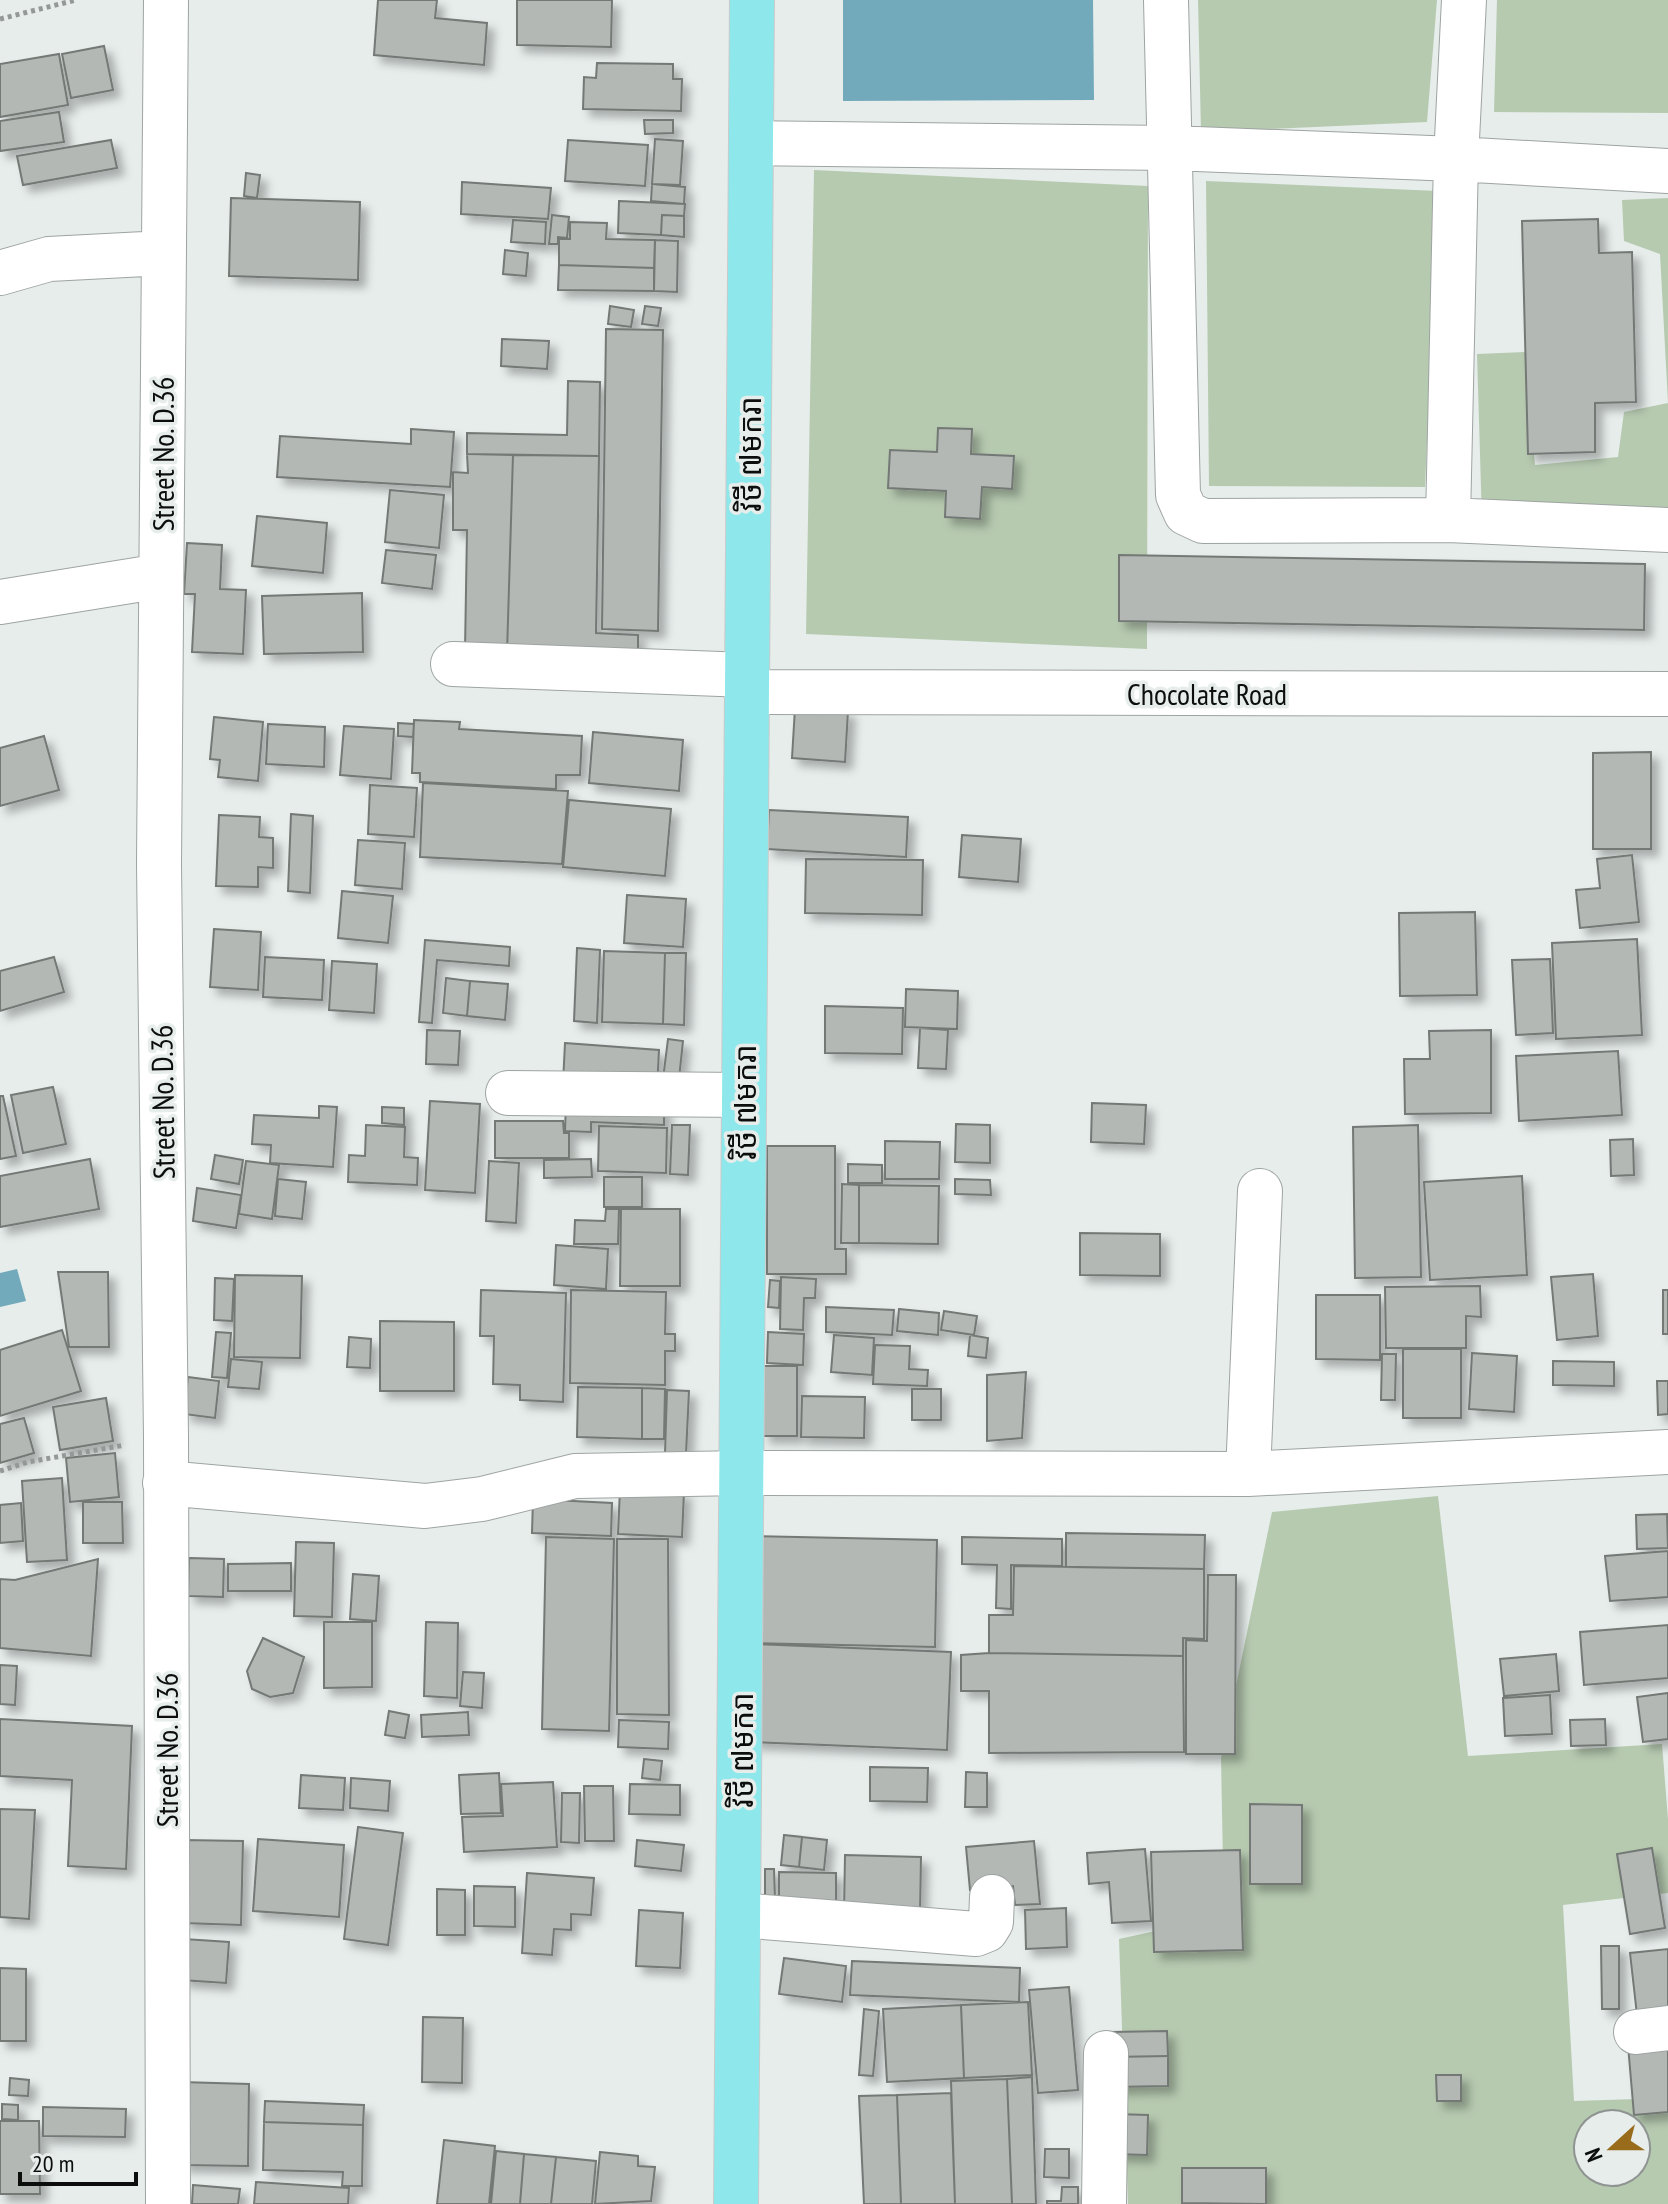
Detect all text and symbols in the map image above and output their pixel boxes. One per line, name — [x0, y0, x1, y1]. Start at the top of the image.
street label: Street No. D.36 — [143, 377, 182, 531]
street label: វិថី ៧មករា — [730, 396, 769, 512]
street label: Chocolate Road — [1127, 674, 1287, 713]
street label: Street No. D.36 — [141, 1024, 183, 1180]
street label: វិថី ៧មករា — [725, 1044, 764, 1160]
street label: Street No. D.36 — [147, 1673, 186, 1827]
street label: វិថី ៧មករា — [722, 1692, 761, 1808]
north arrow — [1572, 2108, 1652, 2188]
scale bar — [20, 2136, 136, 2186]
text: N — [1578, 2145, 1609, 2166]
text: 20 m — [32, 2148, 74, 2179]

